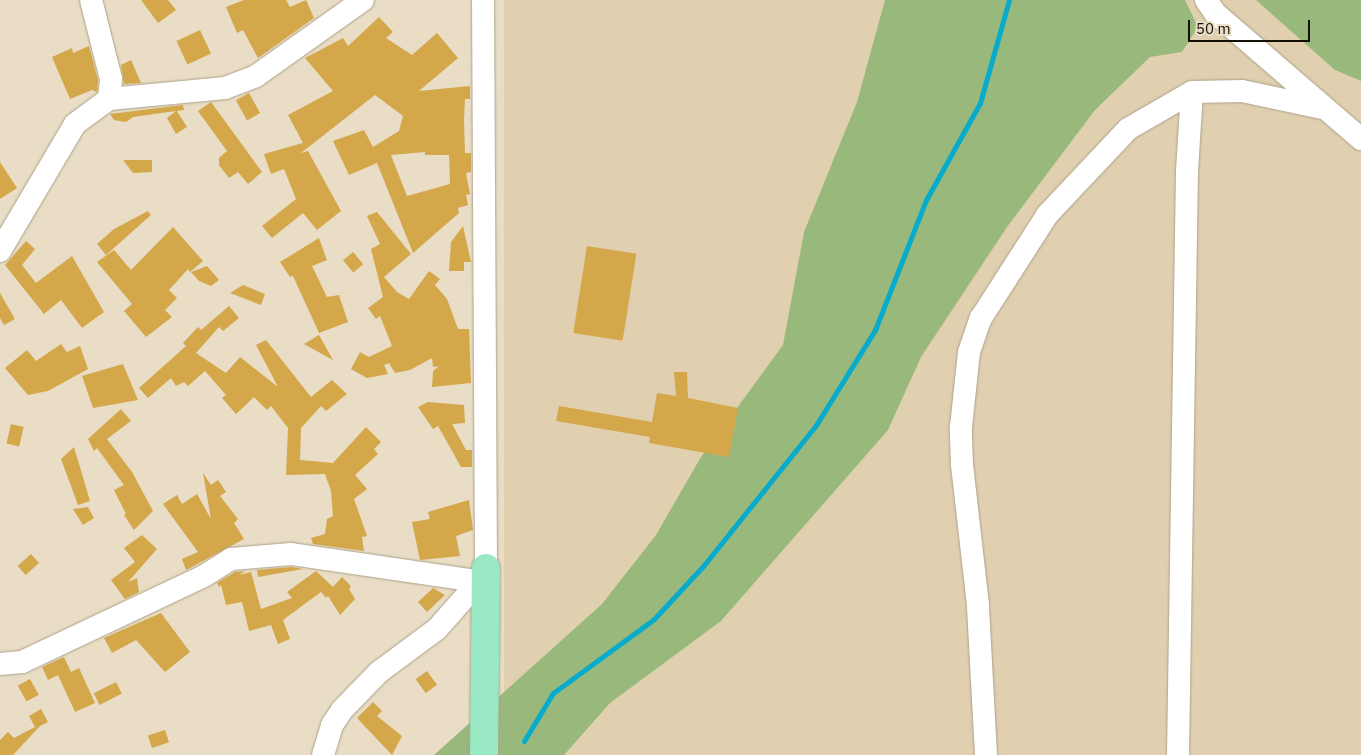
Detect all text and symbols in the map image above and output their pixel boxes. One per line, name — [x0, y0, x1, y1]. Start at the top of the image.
scale bar — [1191, 10, 1314, 42]
text: 50 m — [1196, 19, 1231, 38]

